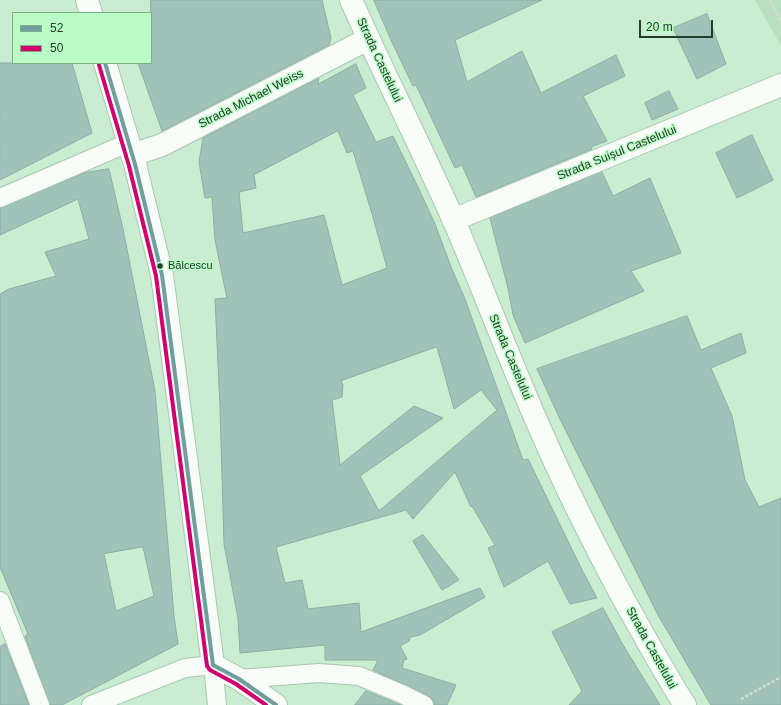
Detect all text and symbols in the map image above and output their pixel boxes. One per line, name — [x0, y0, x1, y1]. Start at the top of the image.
legend — [12, 12, 152, 64]
scale bar — [641, 12, 715, 38]
street label: Strada Castelului — [353, 16, 405, 104]
text: 20 m — [646, 20, 673, 34]
text: 52 — [50, 21, 63, 35]
text: 50 — [50, 41, 63, 55]
street label: Strada Michael Weiss — [196, 66, 306, 132]
street label: Strada Suișul Castelului — [555, 122, 679, 184]
place label: Bălcescu — [168, 259, 213, 273]
marker: Bălcescu — [155, 261, 165, 271]
street label: Strada Castelului — [486, 312, 534, 402]
street label: Strada Castelului — [623, 605, 679, 691]

